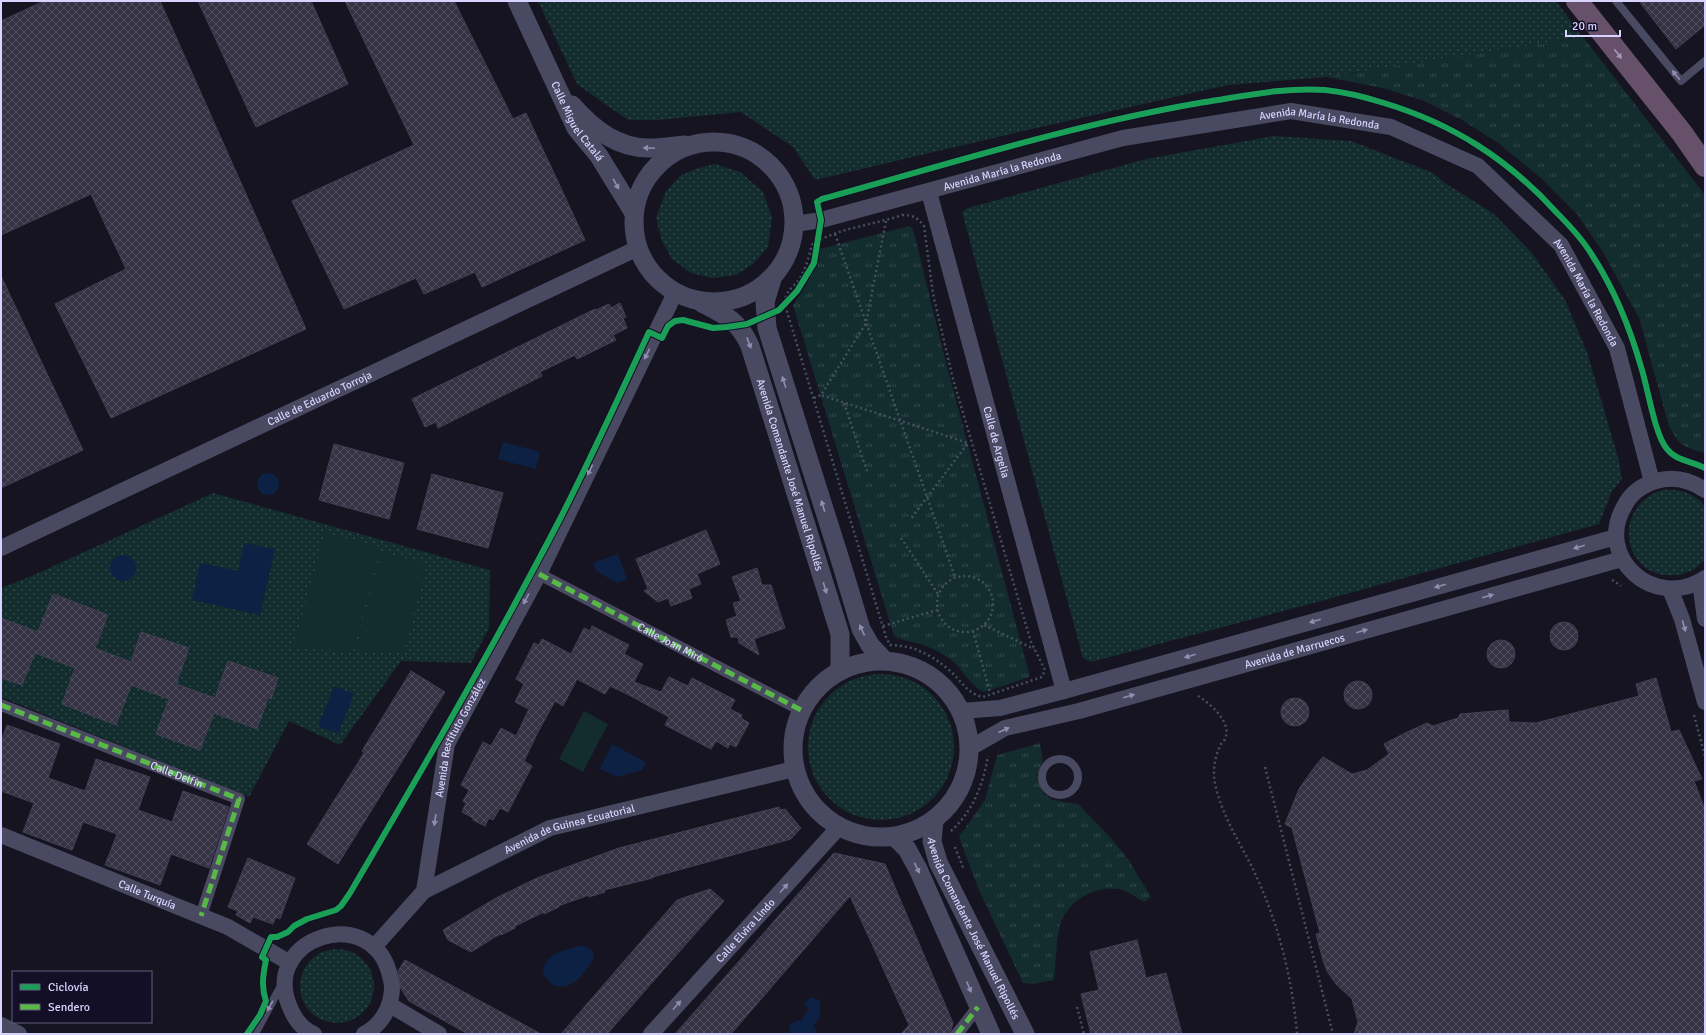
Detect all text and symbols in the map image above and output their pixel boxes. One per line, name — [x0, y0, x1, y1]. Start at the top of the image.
scale bar — [1566, 12, 1620, 38]
text: 20 m — [1572, 19, 1597, 34]
one-way arrow — [1614, 48, 1623, 59]
one-way arrow — [1672, 70, 1681, 80]
street label: Calle Miguel Catalá — [549, 79, 607, 164]
street label: Avenida María la Redonda — [1258, 105, 1381, 132]
one-way arrow — [643, 144, 656, 151]
street label: Avenida María la Redonda — [942, 148, 1063, 193]
one-way arrow — [613, 178, 620, 190]
street label: Avenida María la Redonda — [1551, 235, 1621, 349]
one-way arrow — [746, 338, 752, 350]
one-way arrow — [644, 348, 650, 359]
street label: Calle de Eduardo Torroja — [265, 368, 374, 428]
one-way arrow — [781, 376, 787, 388]
street label: Avenida Comandante José Manuel Ripollés — [754, 377, 826, 572]
street label: Calle de Argelia — [981, 405, 1013, 480]
one-way arrow — [587, 465, 593, 476]
one-way arrow — [820, 500, 826, 512]
one-way arrow — [1572, 544, 1584, 550]
one-way arrow — [822, 582, 828, 594]
one-way arrow — [1434, 583, 1446, 589]
one-way arrow — [522, 593, 529, 605]
one-way arrow — [1482, 593, 1494, 599]
one-way arrow — [1309, 618, 1321, 624]
street label: Calle Joan Miró — [635, 620, 706, 665]
one-way arrow — [1681, 620, 1687, 632]
one-way arrow — [859, 625, 865, 636]
one-way arrow — [1357, 628, 1369, 634]
street label: Avenida de Marruecos — [1243, 630, 1346, 671]
one-way arrow — [1183, 653, 1195, 659]
street label: Avenida Restituto González — [432, 676, 488, 798]
one-way arrow — [1124, 693, 1136, 699]
one-way arrow — [998, 727, 1010, 733]
street label: Calle Delfín — [149, 758, 205, 791]
street label: Avenida de Guinea Ecuatorial — [502, 801, 636, 856]
one-way arrow — [432, 814, 438, 826]
street label: Avenida Comandante José Manuel Ripollés — [925, 837, 1023, 1021]
one-way arrow — [914, 863, 920, 874]
street label: Calle Turquía — [117, 877, 179, 912]
one-way arrow — [779, 883, 788, 893]
street label: Calle Elvira Lindo — [713, 896, 778, 965]
legend — [12, 971, 152, 1023]
text: Ciclovía — [48, 980, 89, 995]
one-way arrow — [966, 982, 972, 993]
text: Sendero — [48, 1000, 90, 1015]
one-way arrow — [267, 1000, 273, 1012]
one-way arrow — [673, 1000, 682, 1010]

